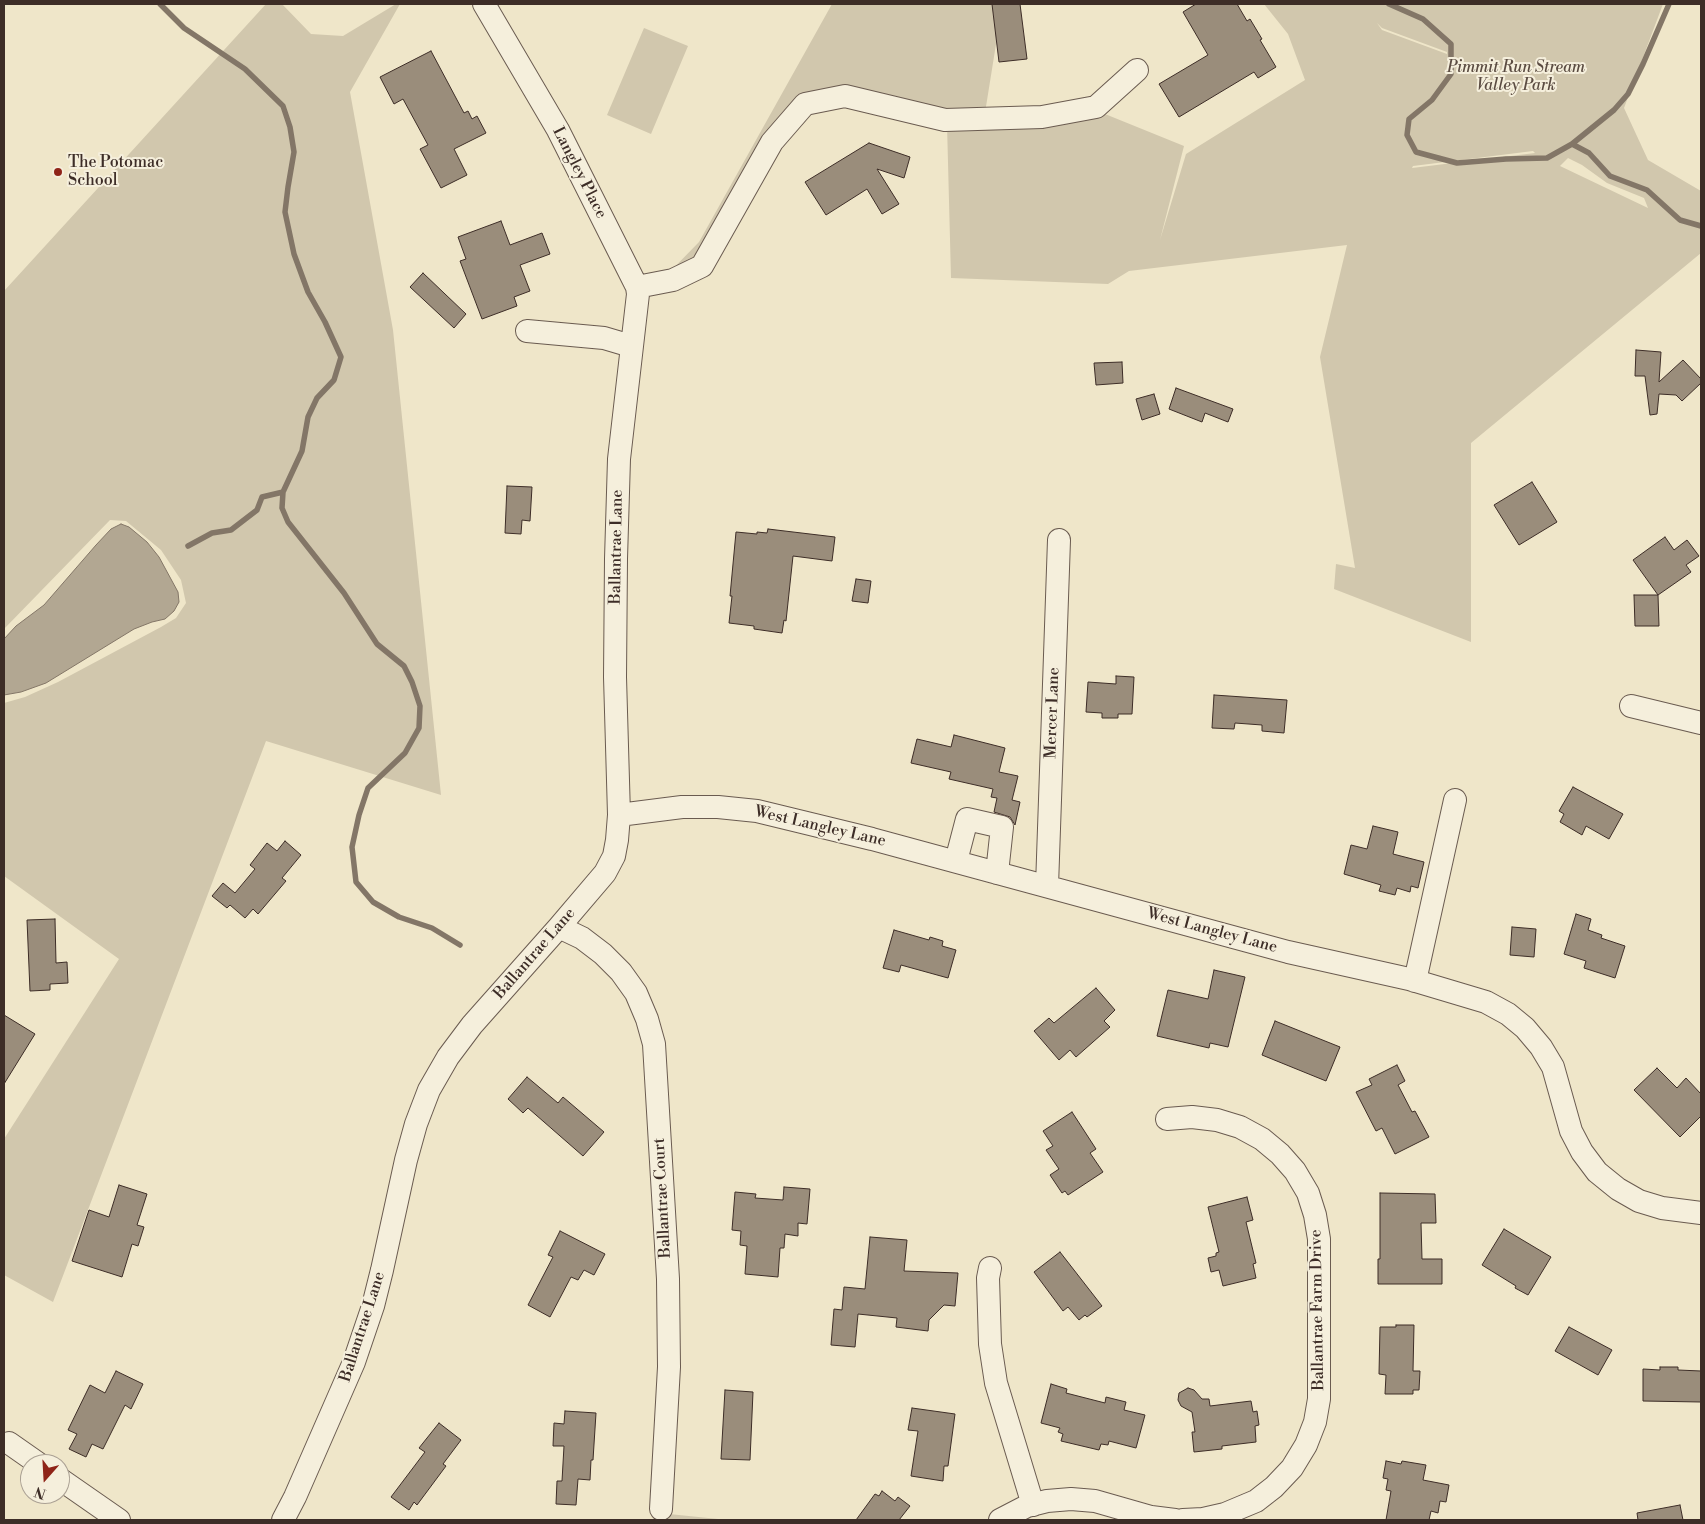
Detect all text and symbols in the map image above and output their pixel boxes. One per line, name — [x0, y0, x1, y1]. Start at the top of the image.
park label: Pimmit Run Stream Valley Park — [1447, 58, 1585, 96]
street label: Langley Place — [548, 124, 610, 222]
place label: The Potomac School — [68, 153, 163, 191]
marker: The Potomac School — [52, 166, 64, 178]
street label: Ballantrae Lane — [606, 489, 628, 605]
street label: Mercer Lane — [1042, 667, 1064, 759]
street label: West Langley Lane — [752, 803, 888, 851]
street label: Ballantrae Lane — [490, 904, 580, 1004]
street label: West Langley Lane — [1145, 904, 1279, 958]
street label: Ballantrae Court — [650, 1137, 676, 1259]
street label: Ballantrae Farm Drive — [1307, 1229, 1329, 1391]
street label: Ballantrae Lane — [336, 1269, 390, 1385]
north arrow — [20, 1454, 70, 1504]
text: N — [32, 1482, 49, 1503]

